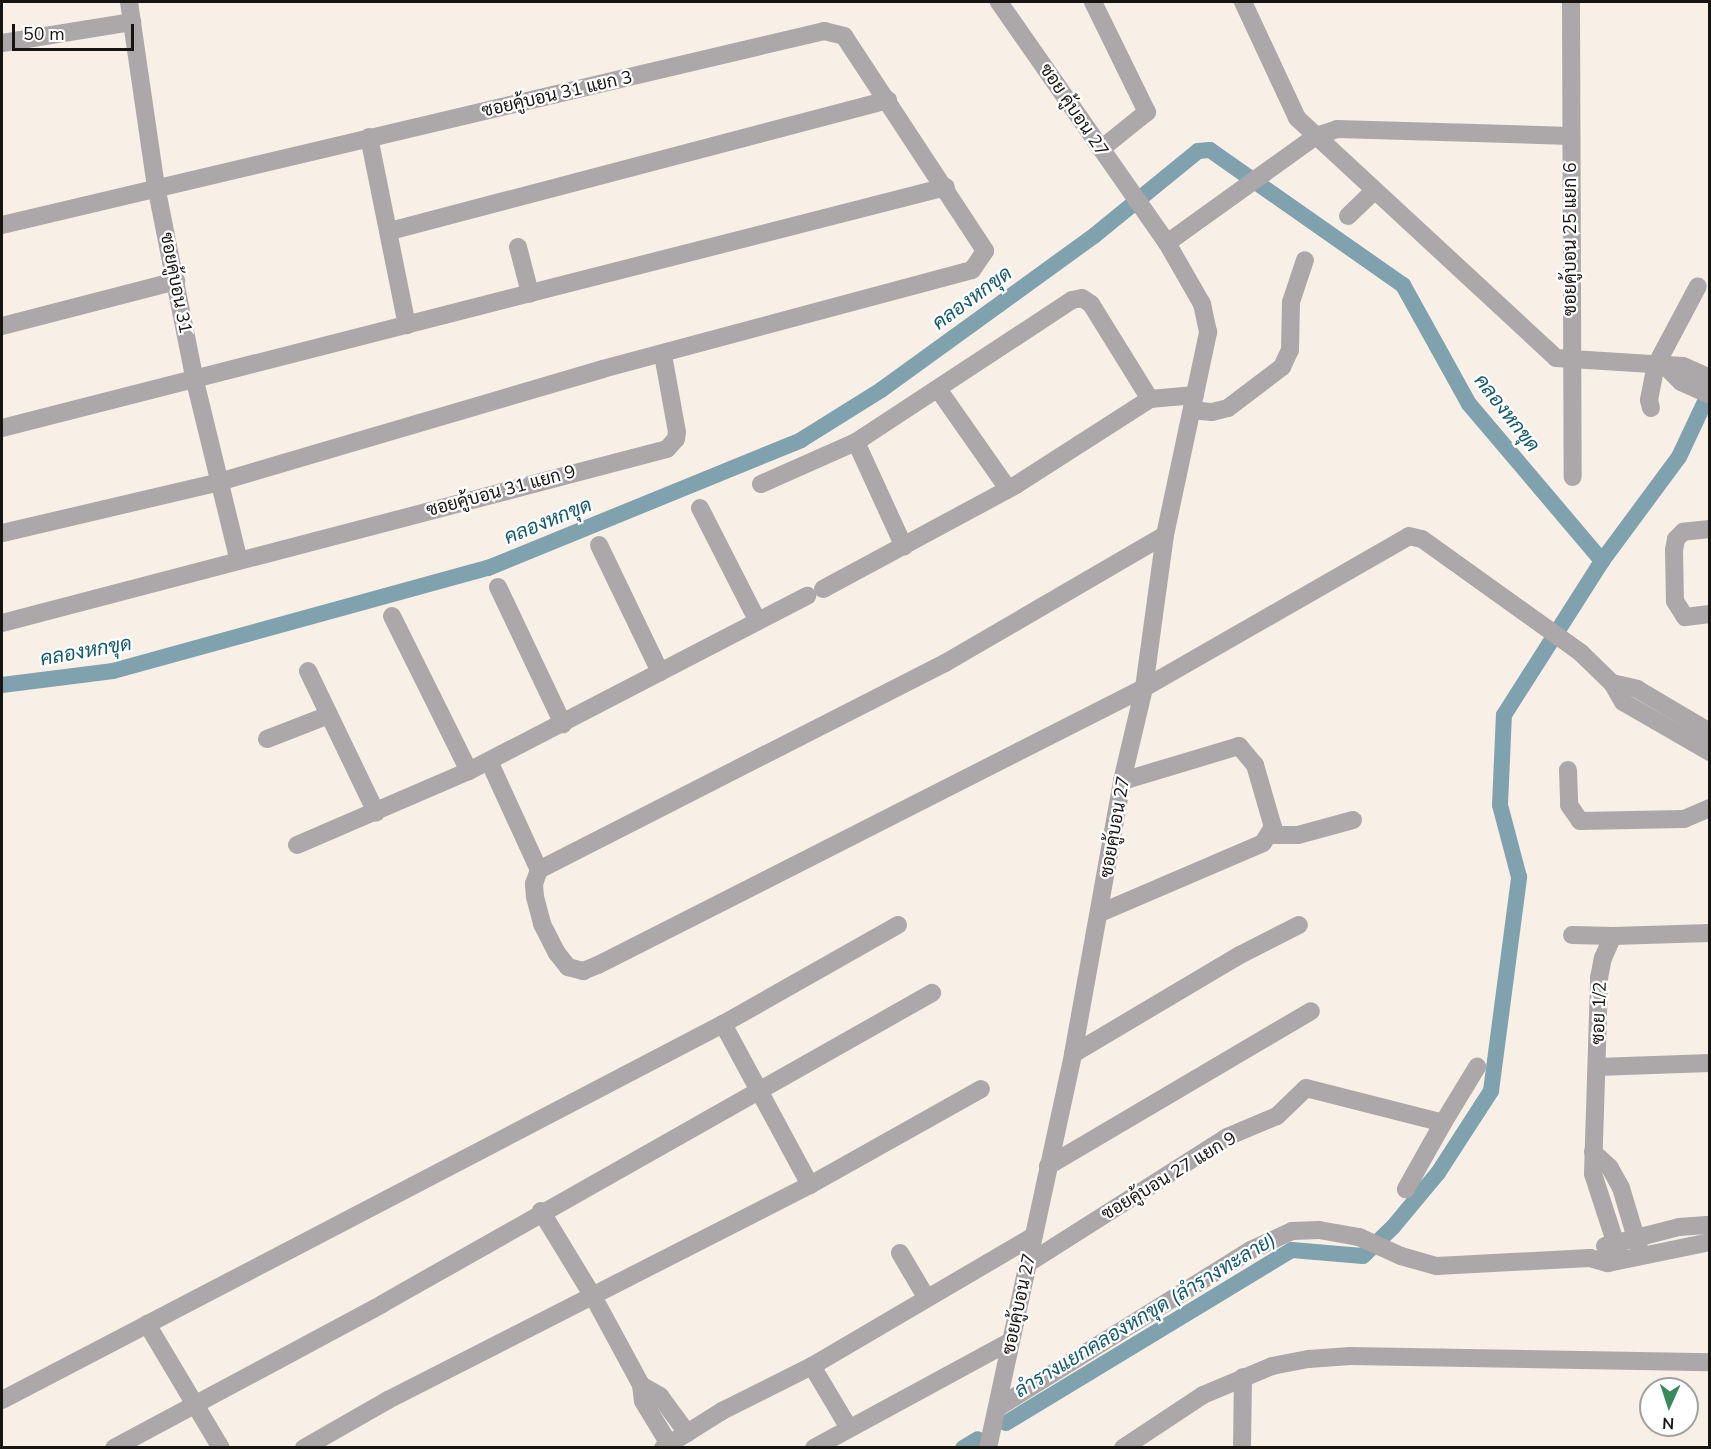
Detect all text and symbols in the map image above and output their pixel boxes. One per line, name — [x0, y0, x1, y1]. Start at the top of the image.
scale bar — [15, 12, 136, 50]
text: 50 m — [23, 22, 65, 46]
street label: ซอย คู้บอน 27 — [1035, 59, 1113, 161]
street label: ซอยคู้บอน 31 แยก 3 — [480, 66, 634, 122]
street label: ซอยคู้บอน 25 แยก 6 — [1559, 162, 1581, 316]
street label: ซอยคู้บอน 31 — [156, 231, 196, 335]
water label: คลองหกขุด — [928, 261, 1016, 335]
water label: คลองหกขุด — [1469, 369, 1545, 457]
street label: ซอยคู้บอน 31 แยก 9 — [424, 461, 578, 521]
water label: คลองหกขุด — [501, 493, 595, 549]
water label: คลองหกขุด — [38, 631, 134, 671]
street label: ซอยคู้บอน 27 — [1095, 775, 1135, 879]
street label: ซอย 1/2 — [1587, 981, 1611, 1045]
street label: ซอยคู้บอน 27 แยก 9 — [1098, 1127, 1240, 1225]
water label: ลำรางแยกคลองหกขุด (ลำรางทะลาย) — [1010, 1227, 1280, 1403]
street label: ซอยคู้บอน 27 — [998, 1252, 1040, 1356]
north arrow — [1639, 1377, 1699, 1437]
text: N — [1662, 1412, 1675, 1434]

